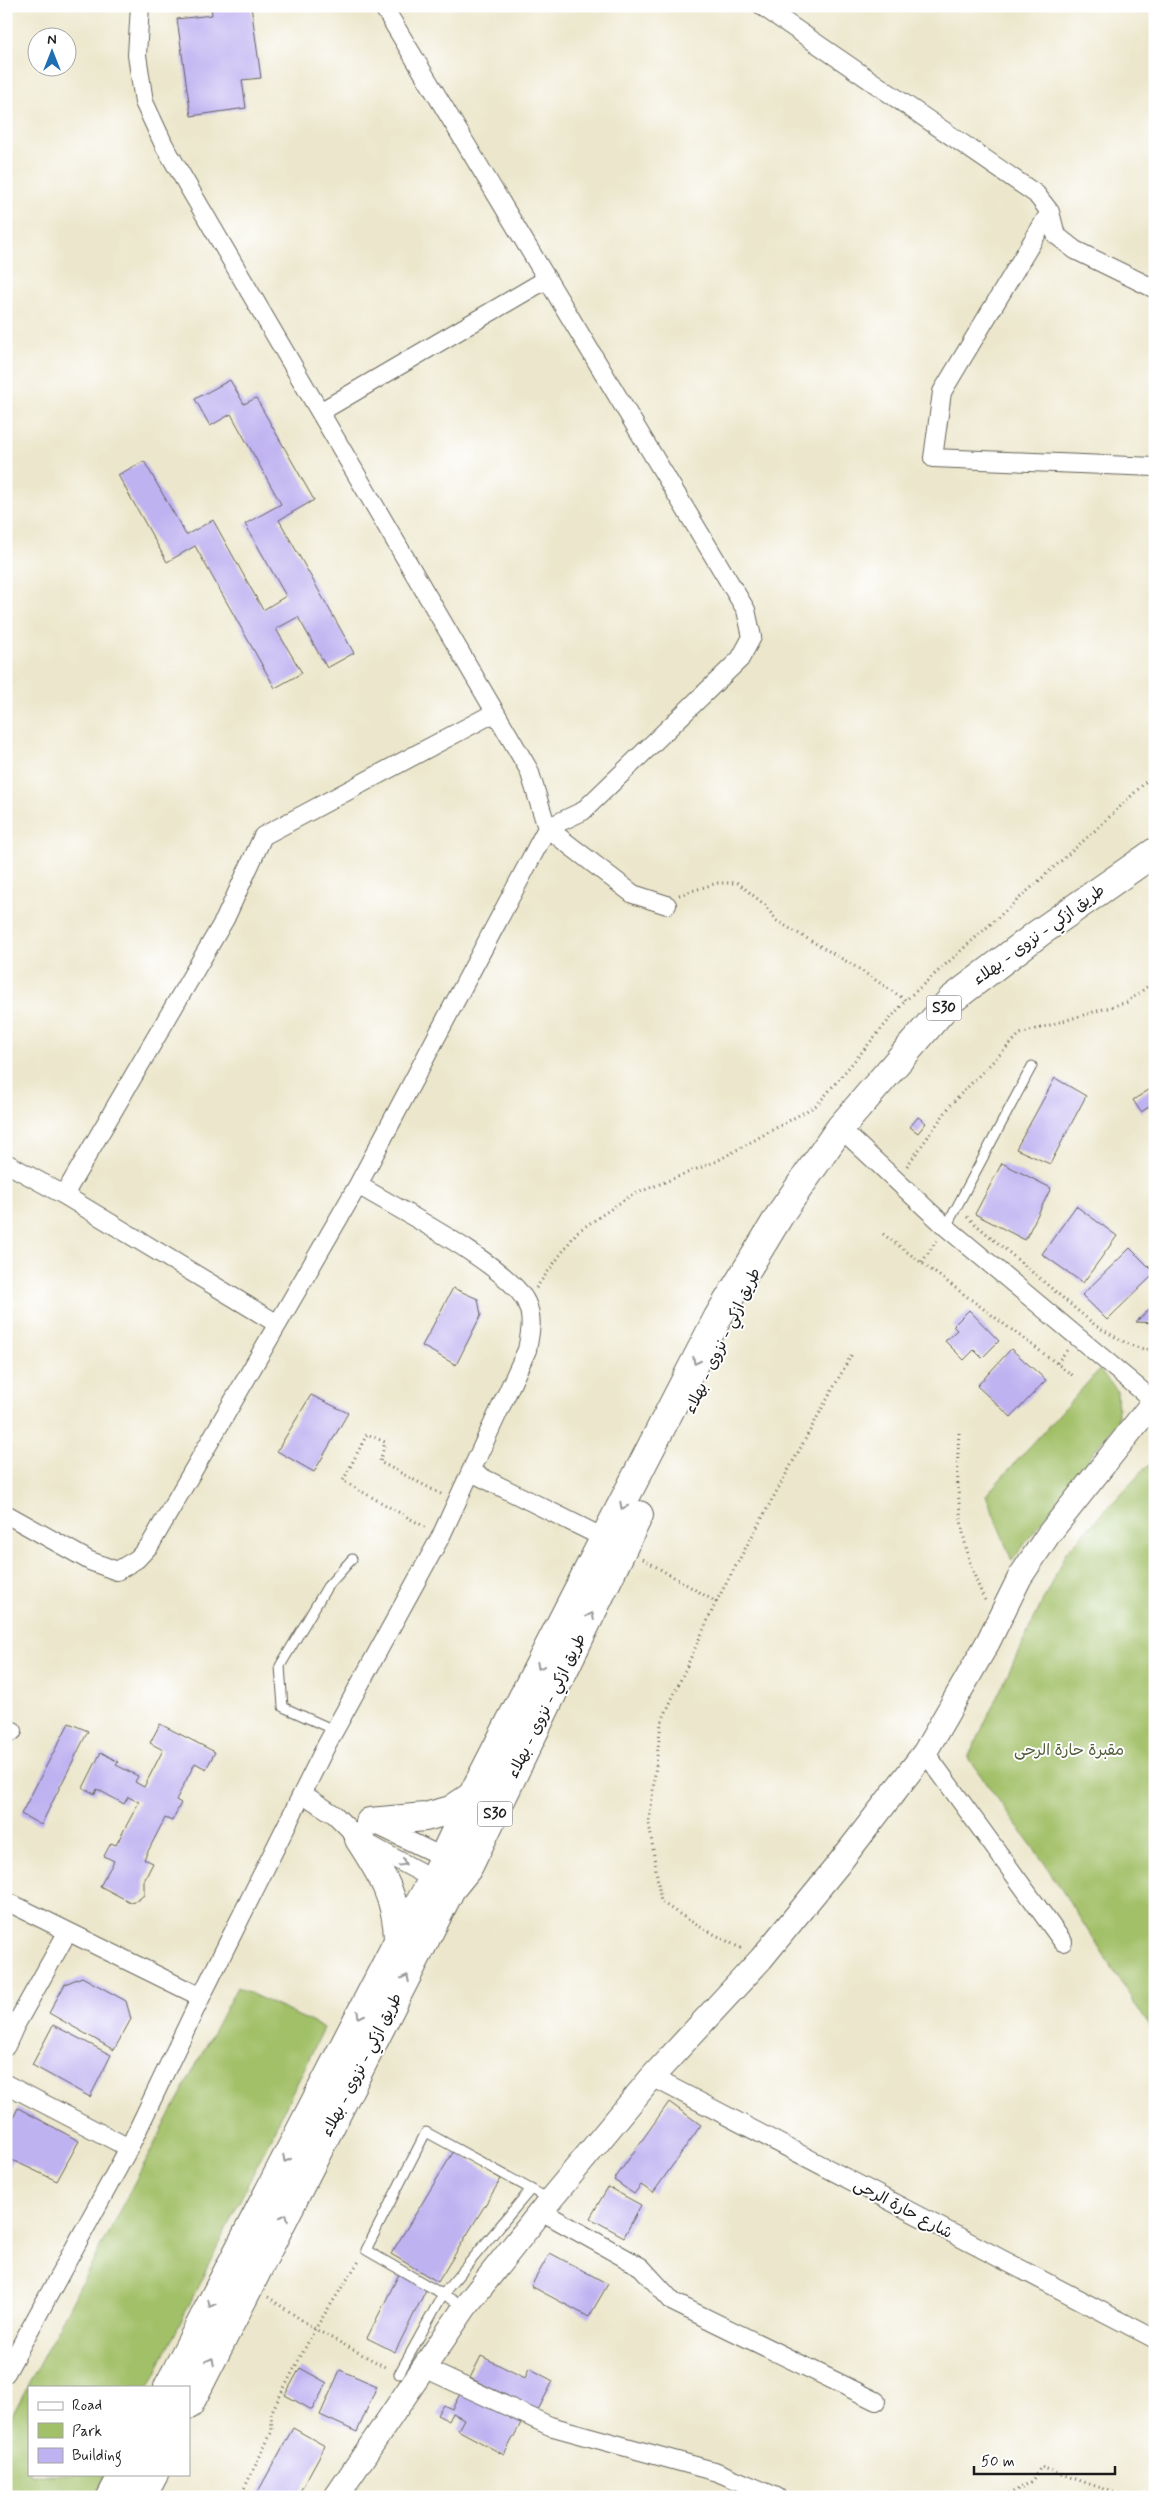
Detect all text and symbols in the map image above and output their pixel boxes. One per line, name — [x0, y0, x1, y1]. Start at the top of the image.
north arrow — [28, 28, 78, 78]
text: N — [47, 31, 57, 49]
street label: طريق ازكي - نزوى - بهلاء — [969, 880, 1111, 993]
road number: S30 — [926, 996, 962, 1020]
street label: طريق ازكي - نزوى - بهلاء — [680, 1265, 769, 1419]
one-way arrow — [692, 1356, 702, 1365]
one-way arrow — [619, 1501, 629, 1510]
one-way arrow — [584, 1612, 595, 1621]
street label: طريق ازكي - نزوى - بهلاء — [503, 1630, 594, 1783]
one-way arrow — [536, 1661, 546, 1670]
park label: مقبرة حارة الرحى — [1014, 1740, 1124, 1761]
road number: S30 — [478, 1802, 512, 1826]
one-way arrow — [397, 1857, 406, 1867]
one-way arrow — [400, 1974, 410, 1983]
street label: طريق ازكي - نزوى - بهلاء — [317, 1990, 410, 2142]
one-way arrow — [356, 2010, 366, 2019]
one-way arrow — [282, 2154, 292, 2163]
street label: شارع حارة الرحى — [850, 2174, 956, 2244]
one-way arrow — [279, 2213, 290, 2222]
one-way arrow — [207, 2299, 217, 2308]
one-way arrow — [205, 2358, 215, 2367]
legend — [28, 2386, 190, 2476]
text: Road — [72, 2396, 102, 2416]
text: Park — [72, 2422, 102, 2442]
scale bar — [974, 2443, 1115, 2475]
text: Building — [72, 2446, 122, 2467]
text: 50 m — [981, 2452, 1015, 2472]

